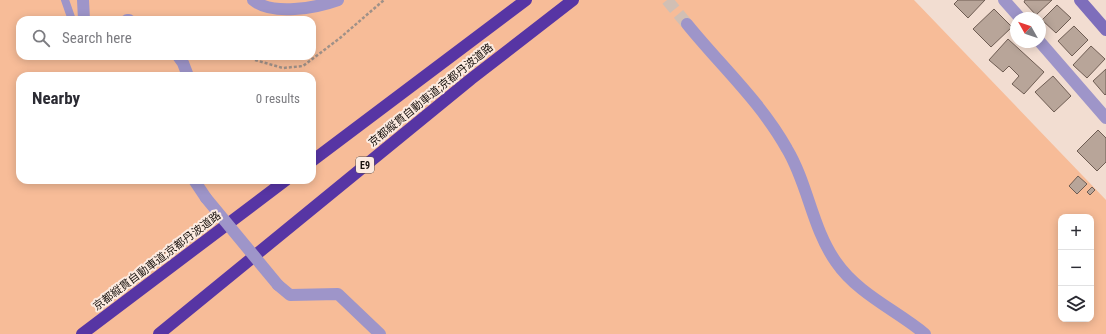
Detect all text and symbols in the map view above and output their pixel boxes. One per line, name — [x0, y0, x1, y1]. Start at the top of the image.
north arrow — [1010, 12, 1046, 48]
search box — [16, 16, 316, 60]
icon: search — [30, 27, 52, 49]
text: Search here — [62, 29, 132, 47]
street label: 京都縦貫自動車道;京都丹波道路 — [366, 41, 496, 149]
text: Nearby — [32, 88, 80, 108]
text: 0 results — [256, 91, 300, 106]
road number: E9 — [356, 157, 374, 173]
street label: 京都縦貫自動車道;京都丹波道路 — [91, 209, 223, 313]
map controls — [1058, 214, 1094, 322]
button: + — [1058, 214, 1094, 250]
button: − — [1058, 250, 1094, 286]
button: layers — [1058, 286, 1094, 322]

